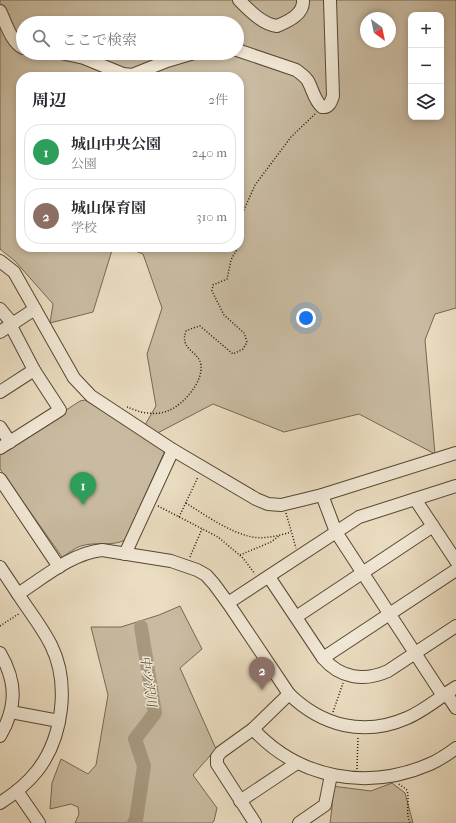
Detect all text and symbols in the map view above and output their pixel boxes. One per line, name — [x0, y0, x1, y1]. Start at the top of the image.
north arrow — [360, 12, 396, 48]
map controls — [408, 12, 444, 120]
button: + — [408, 12, 444, 48]
search box — [16, 16, 244, 60]
icon: search — [30, 27, 52, 49]
text: ここで検索 — [62, 31, 137, 49]
button: − — [408, 48, 444, 84]
button: layers — [408, 84, 444, 120]
text: 周辺 — [32, 90, 66, 110]
text: 2件 — [208, 92, 228, 107]
text: 城山中央公園 — [71, 135, 161, 153]
text: 1 — [44, 145, 48, 160]
text: 240 m — [192, 145, 227, 160]
text: 公園 — [71, 156, 97, 171]
text: 城山保育園 — [71, 199, 146, 217]
text: 2 — [43, 209, 49, 224]
text: 310 m — [196, 209, 227, 224]
text: 学校 — [71, 220, 97, 235]
your location — [296, 308, 316, 328]
pin: 1 — [70, 472, 96, 505]
water label: 中ツ沢川 — [137, 654, 160, 710]
pin: 2 — [249, 657, 275, 690]

